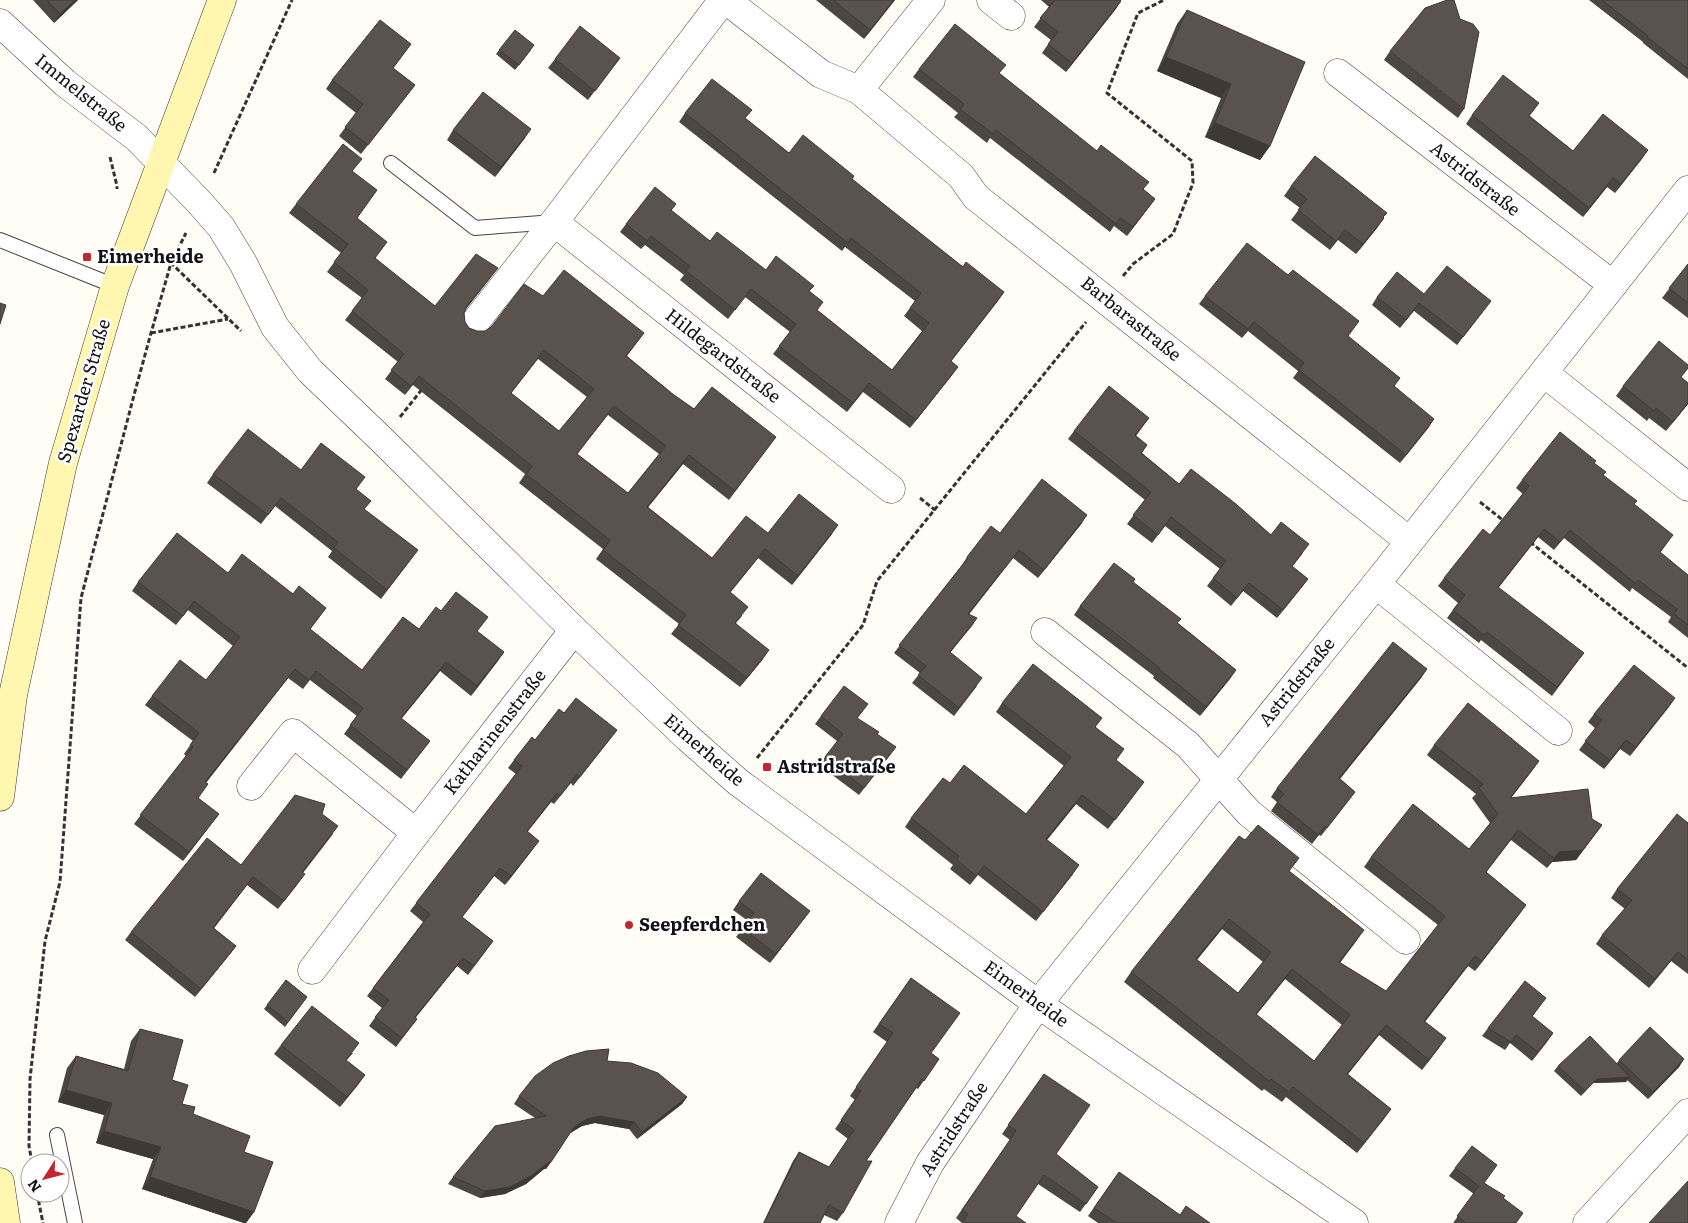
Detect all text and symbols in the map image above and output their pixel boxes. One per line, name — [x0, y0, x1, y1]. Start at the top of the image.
street label: Immelstraße — [30, 46, 134, 137]
street label: Astridstraße — [1425, 134, 1527, 222]
place label: Eimerheide — [97, 242, 204, 269]
marker: Eimerheide — [81, 251, 93, 263]
street label: Barbarastraße — [1076, 269, 1188, 367]
street label: Hildegardstraße — [660, 301, 788, 409]
street label: Spexarder Straße — [49, 315, 116, 466]
street label: Astridstraße — [1251, 631, 1340, 732]
street label: Katharinenstraße — [436, 662, 552, 800]
street label: Eimerheide — [659, 706, 751, 792]
place label: Astridstraße — [777, 752, 896, 779]
marker: Astridstraße — [761, 761, 773, 773]
place label: Seepferdchen — [639, 910, 766, 937]
marker: Seepferdchen — [623, 919, 635, 931]
street label: Eimerheide — [979, 953, 1075, 1033]
street label: Astridstraße — [912, 1075, 994, 1181]
north arrow — [20, 1153, 70, 1203]
text: N — [22, 1175, 45, 1197]

